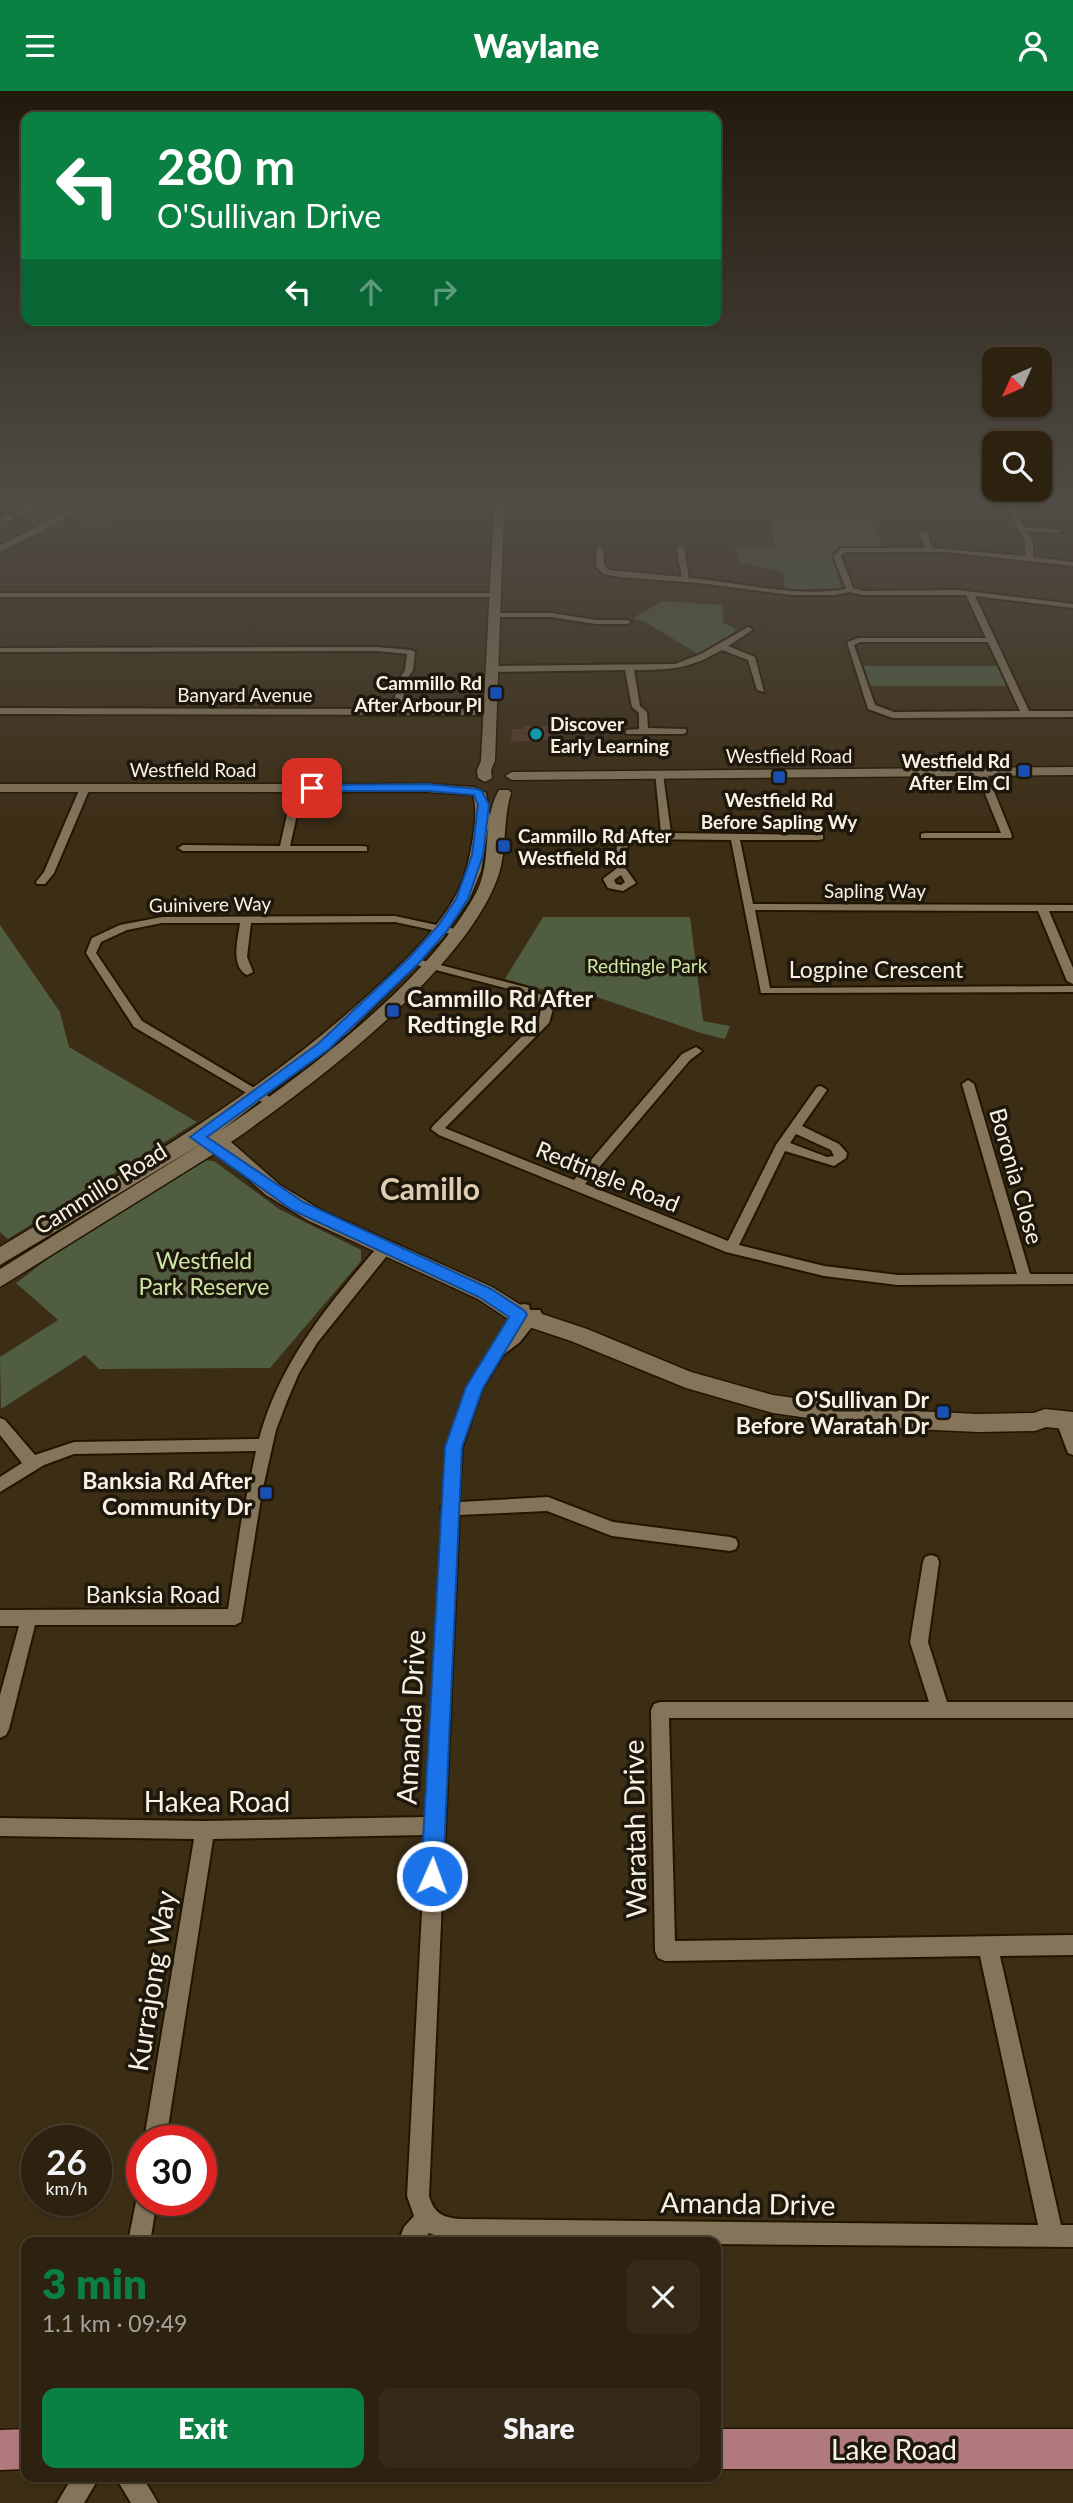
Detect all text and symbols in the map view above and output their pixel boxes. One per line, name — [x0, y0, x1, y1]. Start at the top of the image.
text: Waylane — [474, 26, 599, 65]
icon: menu — [21, 27, 59, 65]
icon: person — [1014, 27, 1052, 65]
text: 280 m — [157, 137, 295, 195]
icon: left — [42, 140, 133, 231]
text: O'Sullivan Drive — [157, 196, 381, 235]
icon: left — [279, 273, 317, 311]
icon: ahead — [352, 273, 390, 311]
icon: right — [425, 273, 463, 311]
north arrow — [982, 347, 1052, 417]
map controls — [982, 347, 1052, 501]
button: search — [982, 431, 1052, 501]
place label: Cammillo Rd After Arbour Pl — [354, 671, 482, 716]
street label: Banyard Avenue — [177, 683, 313, 706]
marker: Cammillo Rd After Arbour Pl — [488, 685, 504, 701]
place label: Discover Early Learning — [550, 712, 669, 757]
marker: Discover Early Learning — [528, 726, 544, 742]
street label: Westfield Road — [726, 744, 852, 767]
place label: Westfield Rd After Elm Cl — [901, 749, 1010, 794]
street label: Westfield Road — [130, 758, 256, 781]
pin — [282, 758, 342, 818]
marker: Westfield Rd After Elm Cl — [1016, 763, 1032, 779]
icon: arrive — [293, 769, 331, 807]
marker: Westfield Rd Before Sapling Wy — [771, 769, 787, 785]
place label: Westfield Rd Before Sapling Wy — [701, 788, 858, 833]
place label: Cammillo Rd After Westfield Rd — [518, 824, 673, 869]
marker: Cammillo Rd After Westfield Rd — [496, 838, 512, 854]
street label: Sapling Way — [824, 879, 926, 902]
street label: Guinivere Way — [149, 891, 272, 917]
park label: Redtingle Park — [587, 954, 708, 977]
street label: Logpine Crescent — [789, 955, 964, 983]
place label: Cammillo Rd After Redtingle Rd — [407, 984, 593, 1038]
marker: Cammillo Rd After Redtingle Rd — [385, 1003, 401, 1019]
street label: Boronia Close — [984, 1105, 1050, 1247]
street label: Redtingle Road — [532, 1135, 684, 1217]
street label: Cammillo Road — [29, 1136, 171, 1240]
district label: Camillo — [380, 1170, 480, 1206]
park label: Westfield Park Reserve — [139, 1246, 269, 1300]
place label: O'Sullivan Dr Before Waratah Dr — [736, 1385, 929, 1439]
marker: O'Sullivan Dr Before Waratah Dr — [935, 1404, 951, 1420]
place label: Banksia Rd After Community Dr — [82, 1466, 252, 1520]
marker: Banksia Rd After Community Dr — [258, 1485, 274, 1501]
street label: Banksia Road — [86, 1580, 220, 1608]
street label: Amanda Drive — [388, 1629, 432, 1805]
street label: Waratah Drive — [615, 1739, 653, 1919]
street label: Hakea Road — [144, 1784, 290, 1818]
position arrow — [395, 1839, 469, 1913]
street label: Kurrajong Way — [120, 1888, 182, 2074]
speed limit sign: 30 — [126, 2125, 217, 2216]
text: 26 — [46, 2140, 87, 2182]
text: km/h — [45, 2177, 88, 2199]
street label: Amanda Drive — [660, 2184, 836, 2222]
text: 3 min — [42, 2258, 147, 2308]
button: close — [626, 2260, 700, 2334]
text: 1.1 km · 09:49 — [42, 2309, 187, 2337]
button: Exit — [42, 2388, 364, 2468]
button: Share — [378, 2388, 700, 2468]
street label: Lake Road — [831, 2432, 957, 2466]

